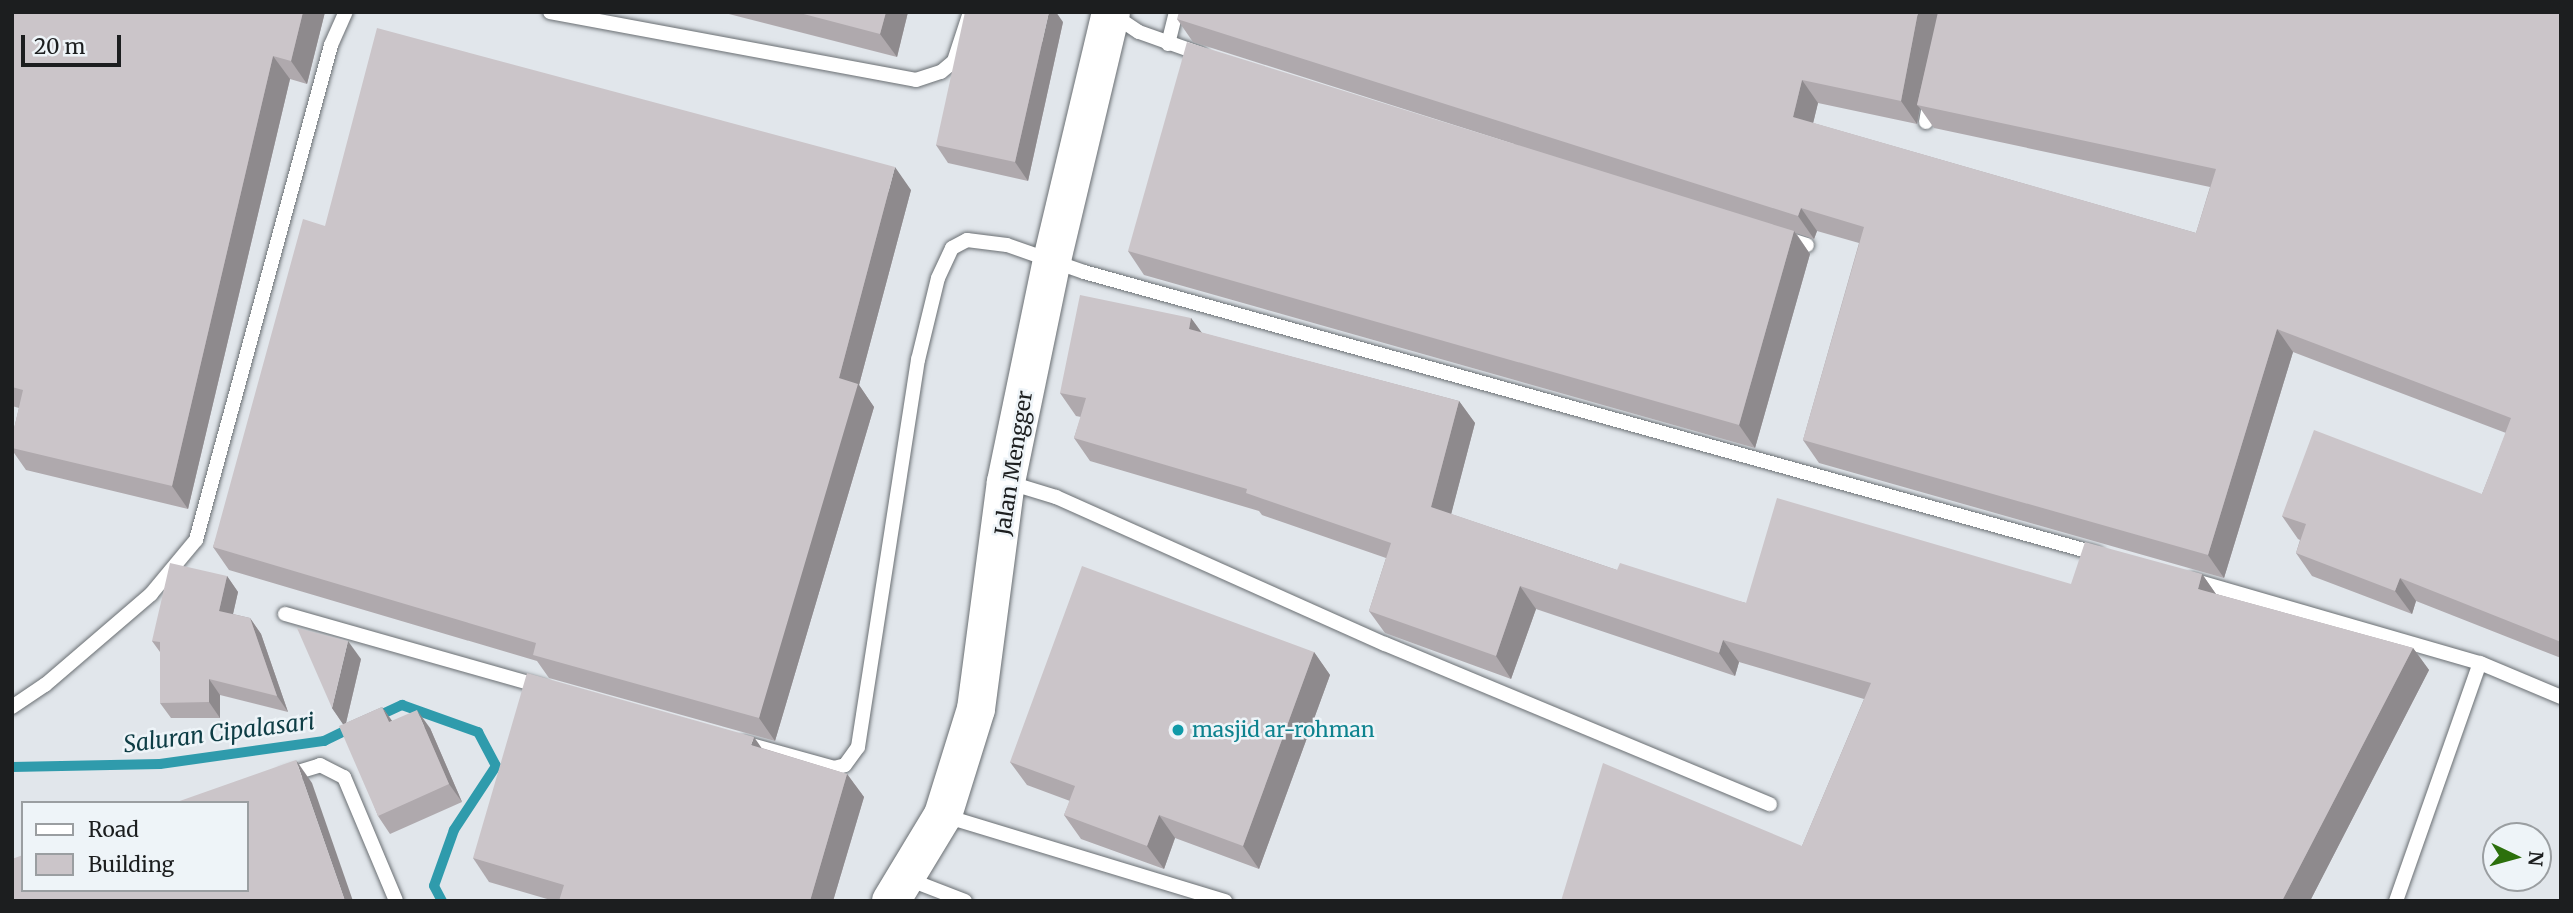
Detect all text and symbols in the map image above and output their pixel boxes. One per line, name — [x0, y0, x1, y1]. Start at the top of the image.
scale bar — [24, 21, 124, 65]
text: 20 m — [34, 33, 85, 60]
street label: Jalan Mengger — [990, 389, 1038, 537]
water label: Saluran Cipalasari — [122, 708, 316, 758]
place label: masjid ar-rohman — [1192, 717, 1375, 743]
marker: masjid ar-rohman — [1170, 722, 1186, 738]
legend — [21, 801, 248, 892]
text: Road — [88, 816, 139, 843]
north arrow — [2482, 822, 2552, 892]
text: N — [2523, 850, 2549, 867]
text: Building — [88, 851, 174, 878]

